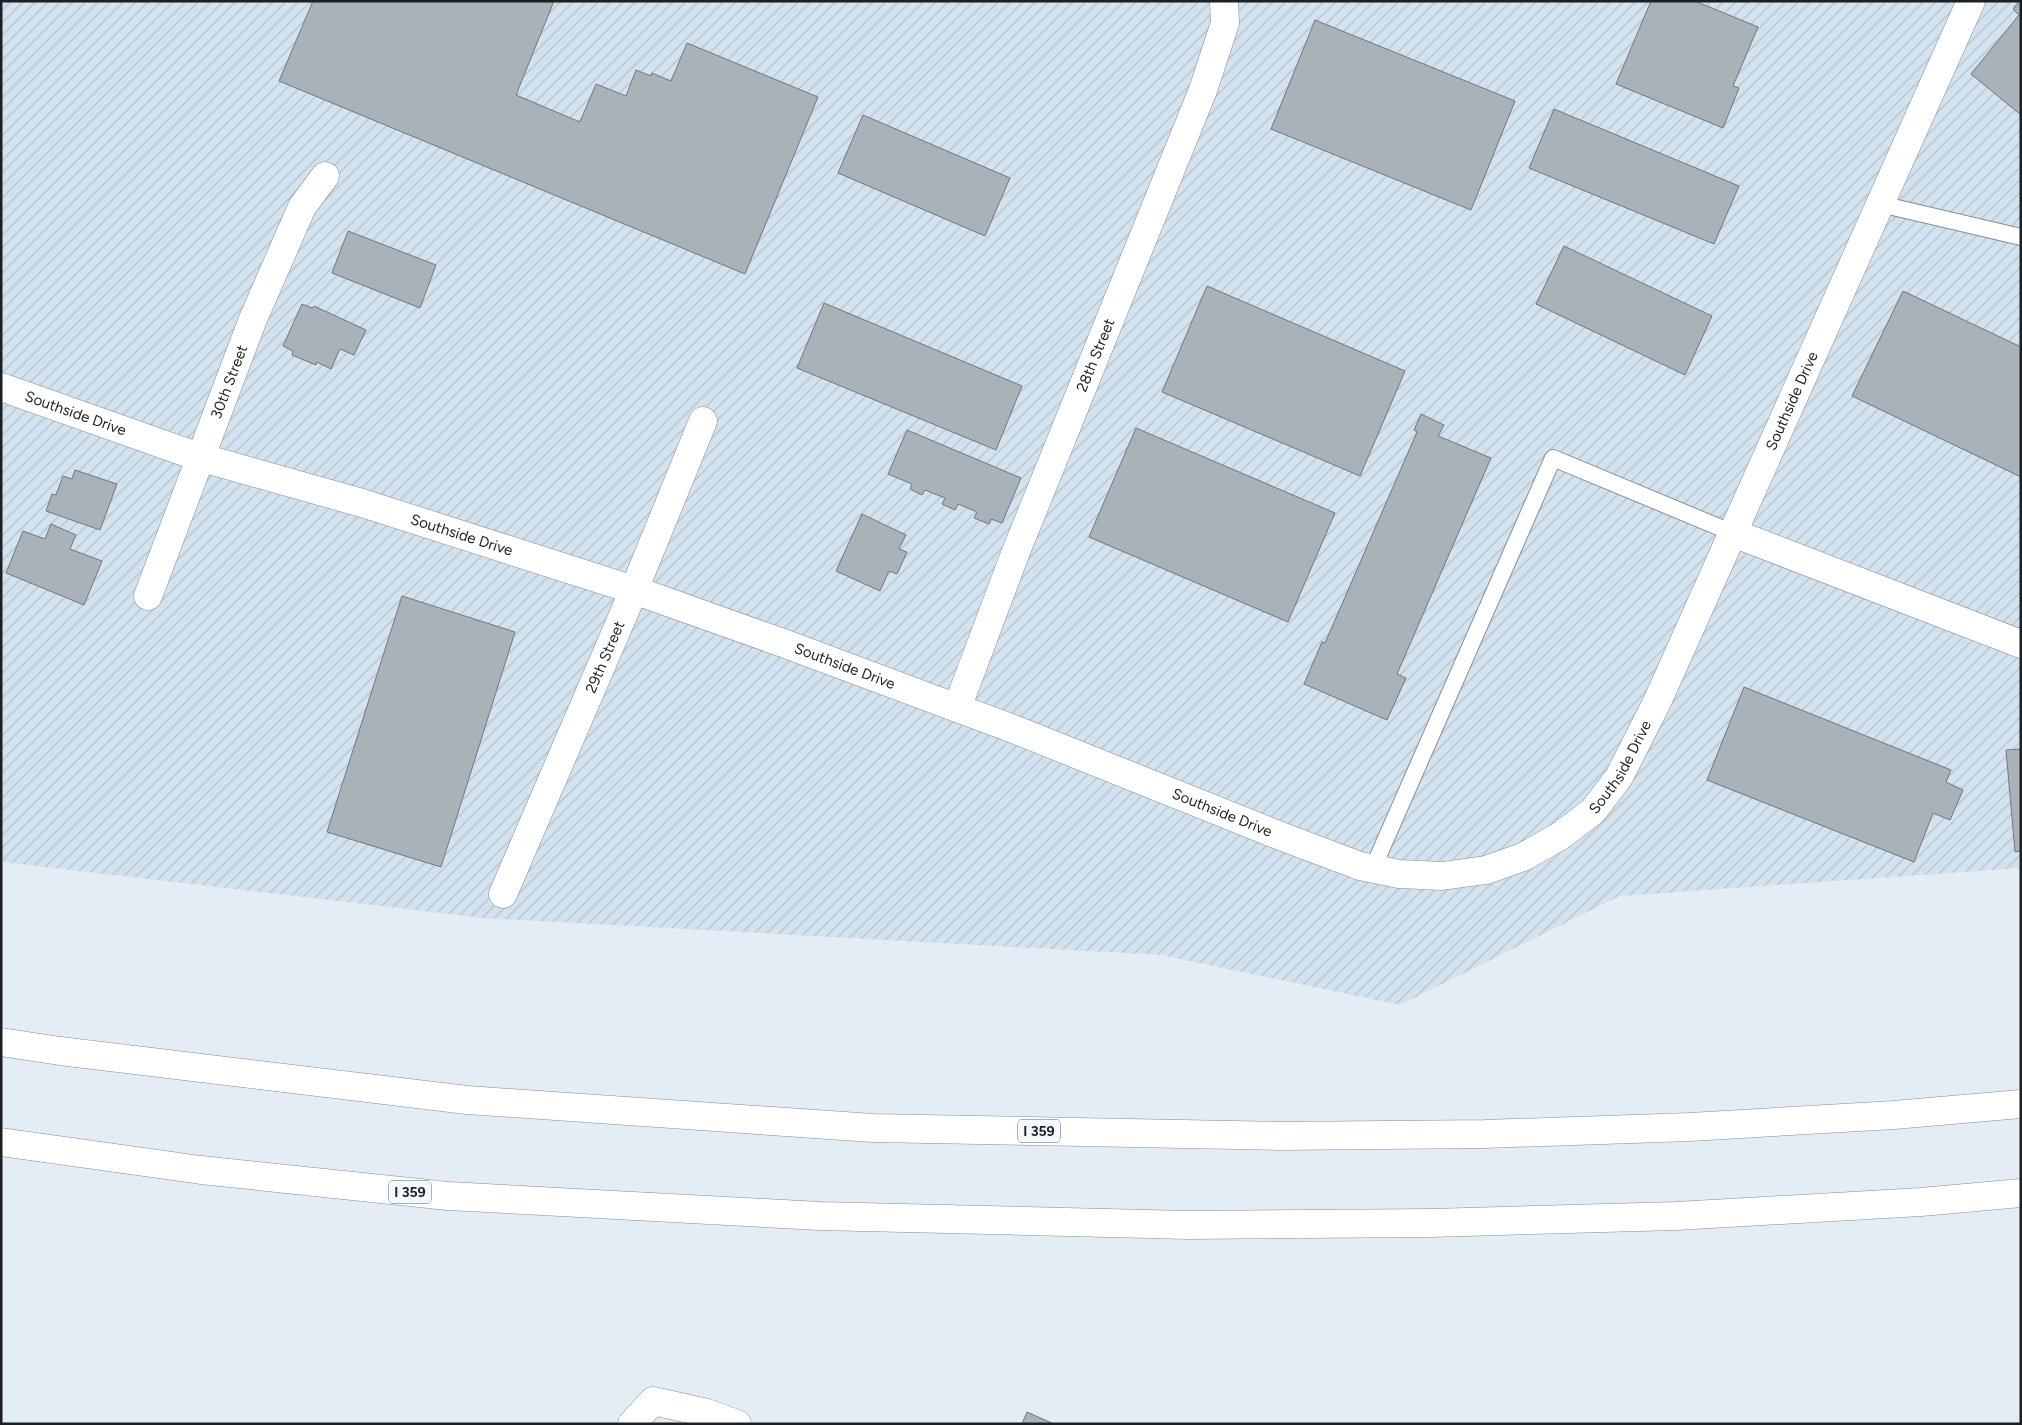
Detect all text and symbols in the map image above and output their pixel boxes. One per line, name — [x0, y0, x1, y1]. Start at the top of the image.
street label: 28th Street — [1073, 316, 1119, 395]
street label: 30th Street — [207, 342, 251, 421]
street label: Southside Drive — [1762, 349, 1822, 453]
street label: Southside Drive — [22, 387, 129, 440]
street label: Southside Drive — [408, 510, 515, 560]
street label: 29th Street — [582, 618, 629, 696]
street label: Southside Drive — [792, 639, 898, 693]
street label: Southside Drive — [1585, 717, 1655, 817]
street label: Southside Drive — [1170, 785, 1275, 841]
road number: I 359 — [1018, 1120, 1060, 1142]
road number: I 359 — [389, 1180, 431, 1204]

